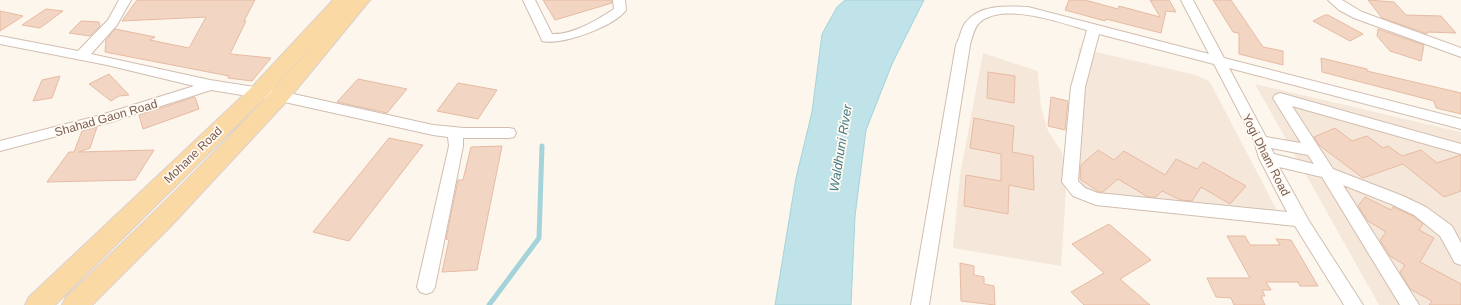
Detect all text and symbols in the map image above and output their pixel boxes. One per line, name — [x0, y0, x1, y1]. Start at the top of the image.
street label: Shahad Gaon Road — [53, 97, 159, 139]
water label: Waldhuni River — [826, 103, 855, 193]
street label: Yogi Dham Road — [1239, 112, 1293, 198]
street label: Mohane Road — [161, 124, 225, 186]

